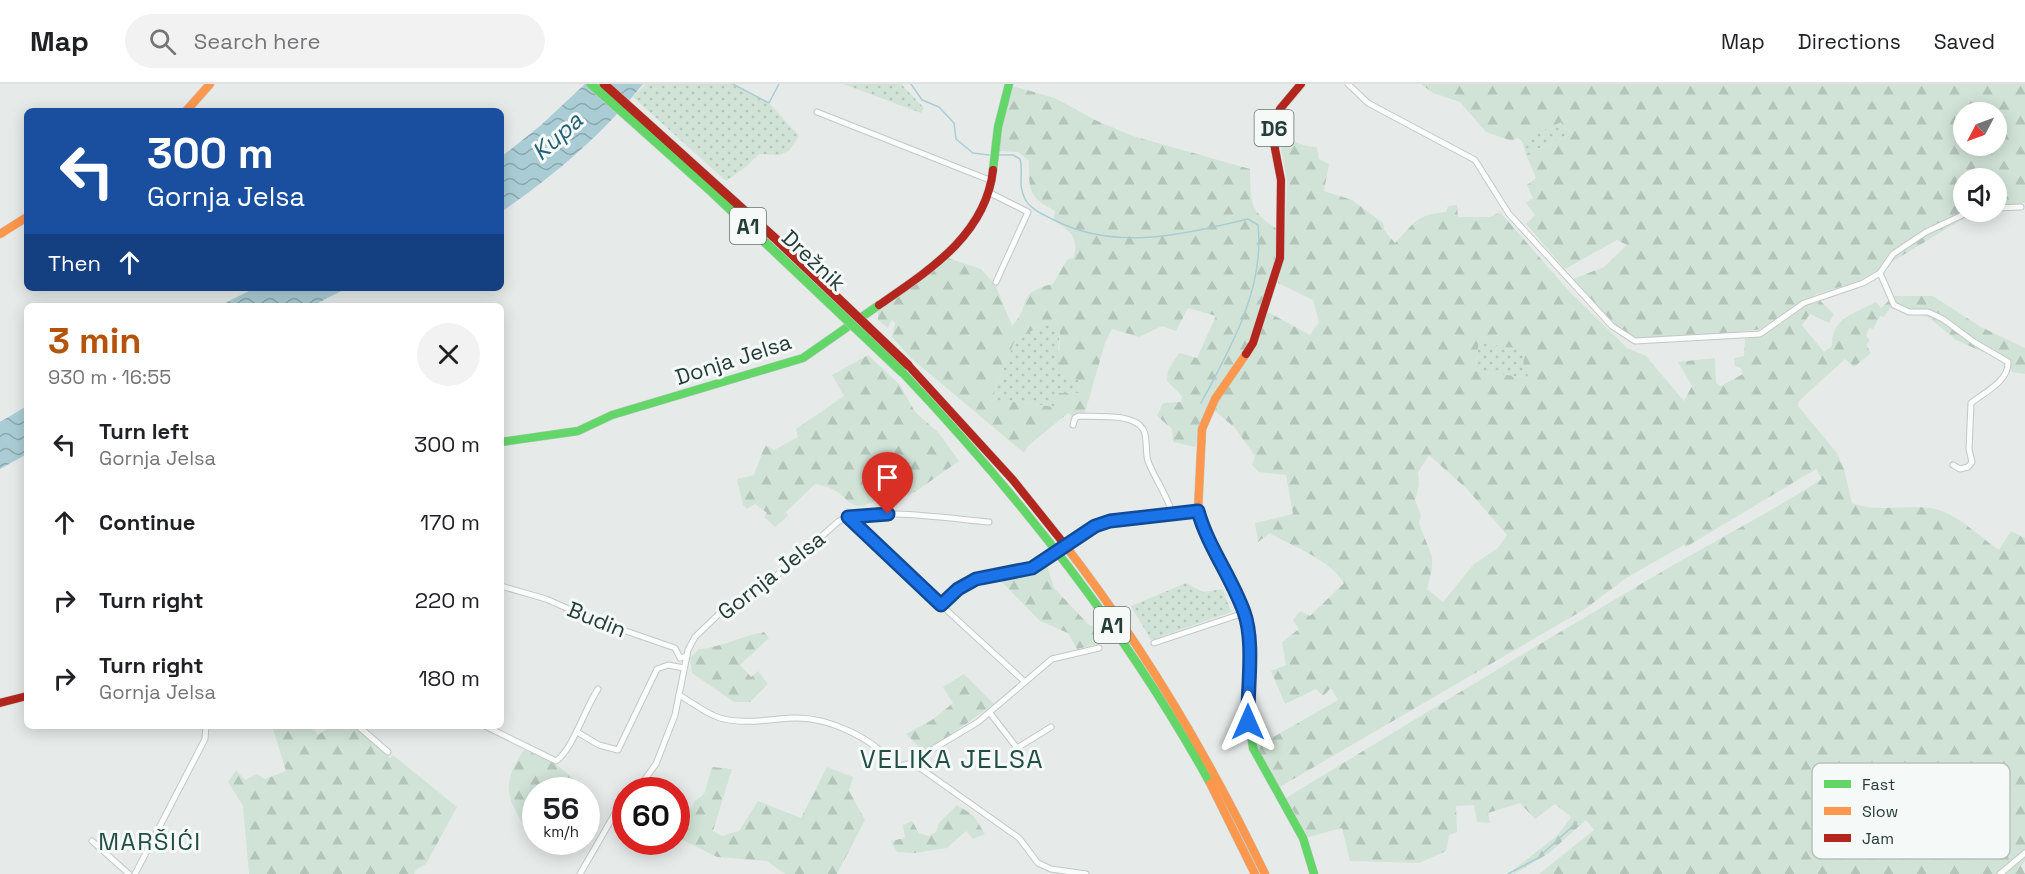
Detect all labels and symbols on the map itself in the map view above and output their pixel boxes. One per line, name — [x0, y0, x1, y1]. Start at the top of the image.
north arrow — [1953, 102, 2007, 156]
water label: Kupa — [525, 105, 589, 167]
road number: D6 — [1254, 110, 1294, 146]
road number: A1 — [730, 208, 766, 244]
street label: Drežnik — [776, 223, 852, 297]
street label: Donja Jelsa — [671, 327, 795, 391]
pin — [862, 452, 913, 514]
street label: Gornja Jelsa — [712, 524, 831, 626]
street label: Budin — [563, 595, 631, 643]
road number: A1 — [1094, 607, 1130, 643]
position arrow — [1216, 690, 1280, 754]
district label: VELIKA JELSA — [860, 742, 1044, 776]
legend — [1812, 763, 2010, 859]
text: Fast — [1862, 774, 1895, 795]
speed limit sign: 60 — [612, 777, 690, 855]
text: Slow — [1862, 801, 1898, 822]
district label: MARŠIĆI — [98, 826, 202, 857]
text: Jam — [1862, 828, 1894, 849]

